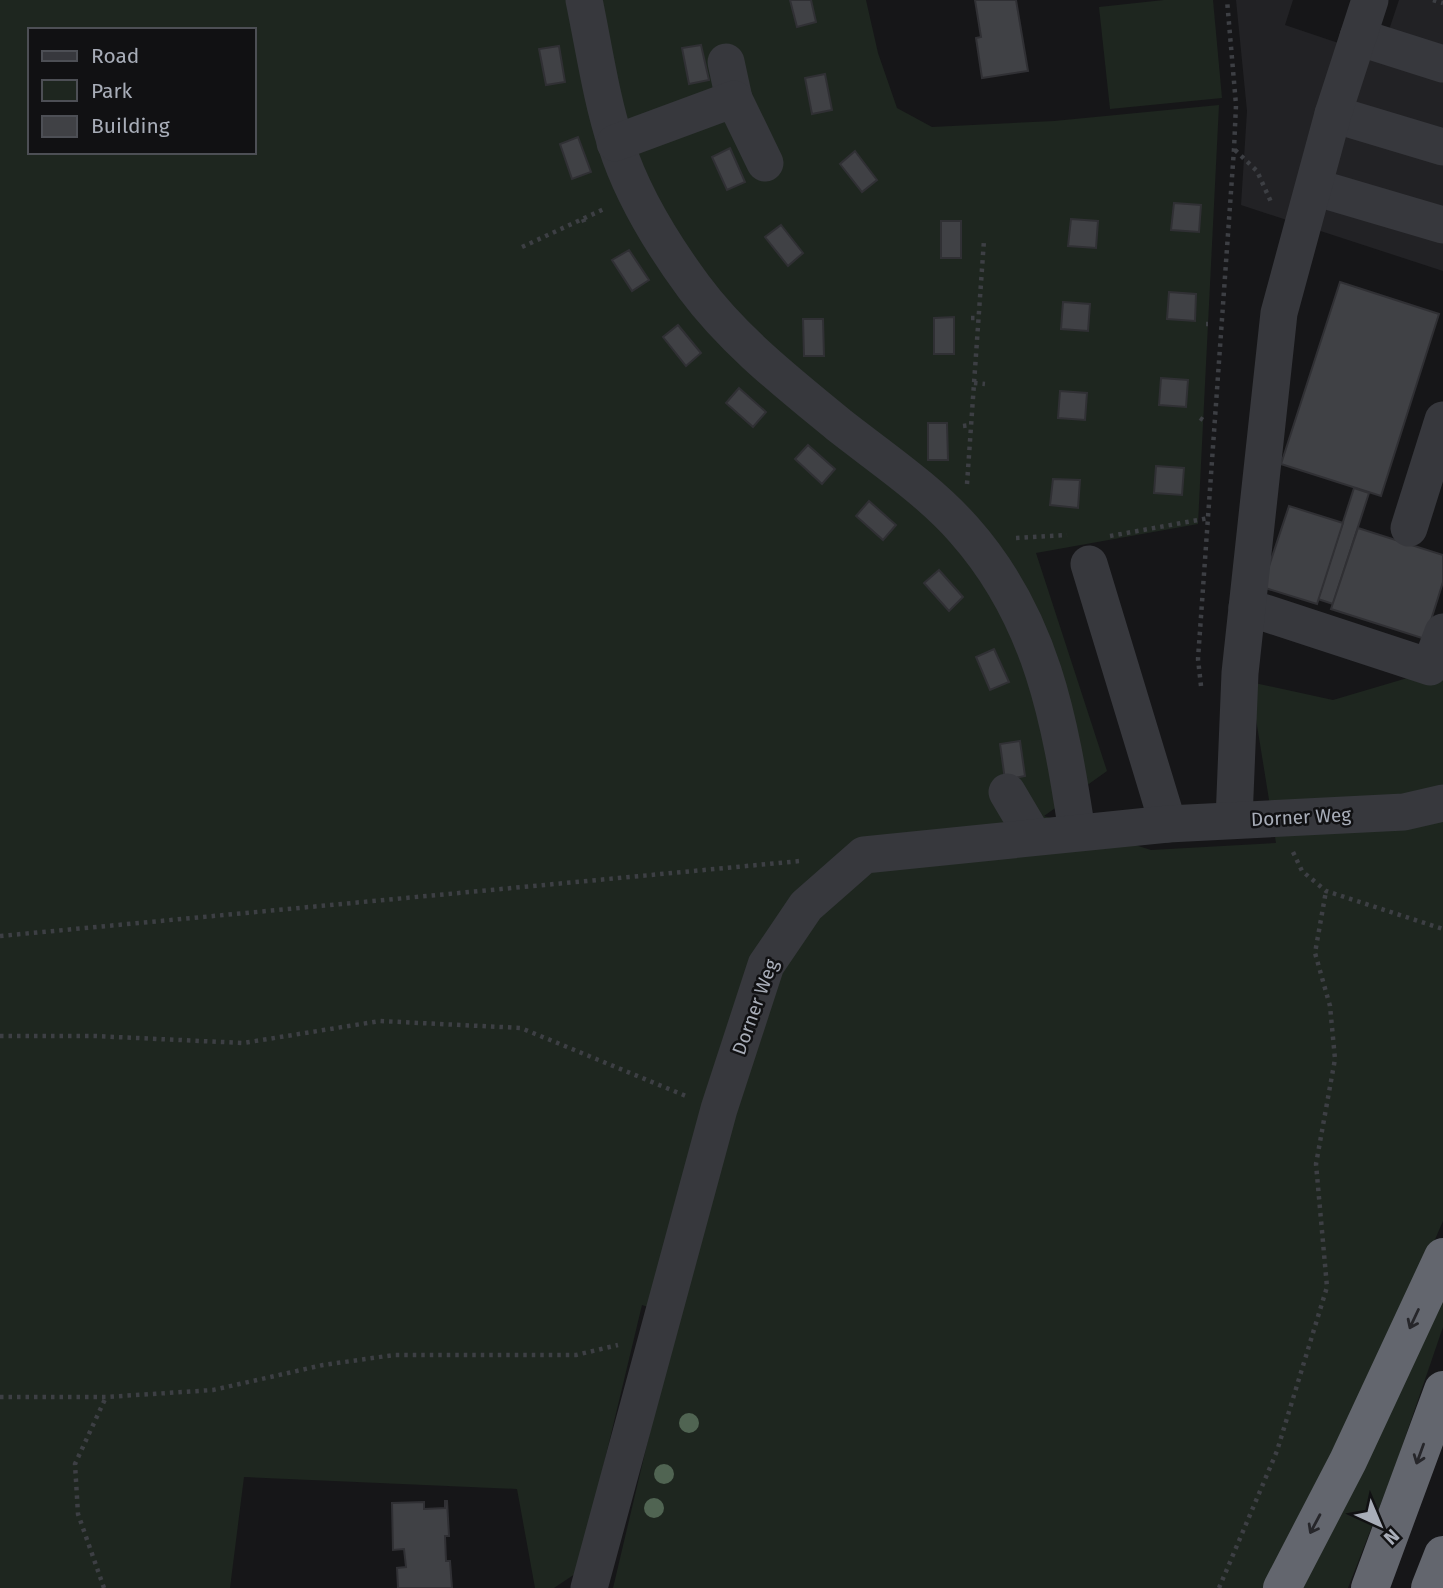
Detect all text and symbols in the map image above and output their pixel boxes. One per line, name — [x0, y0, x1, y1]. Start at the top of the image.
legend — [28, 28, 256, 154]
text: Road — [91, 43, 139, 69]
text: Park — [91, 78, 133, 104]
text: Building — [91, 113, 170, 139]
street label: Dorner Weg — [1250, 803, 1352, 831]
street label: Dorner Weg — [727, 956, 783, 1058]
one-way arrow — [1407, 1308, 1420, 1329]
one-way arrow — [1413, 1443, 1425, 1465]
north arrow — [1345, 1490, 1415, 1560]
one-way arrow — [1308, 1513, 1322, 1534]
text: N — [1379, 1524, 1404, 1550]

